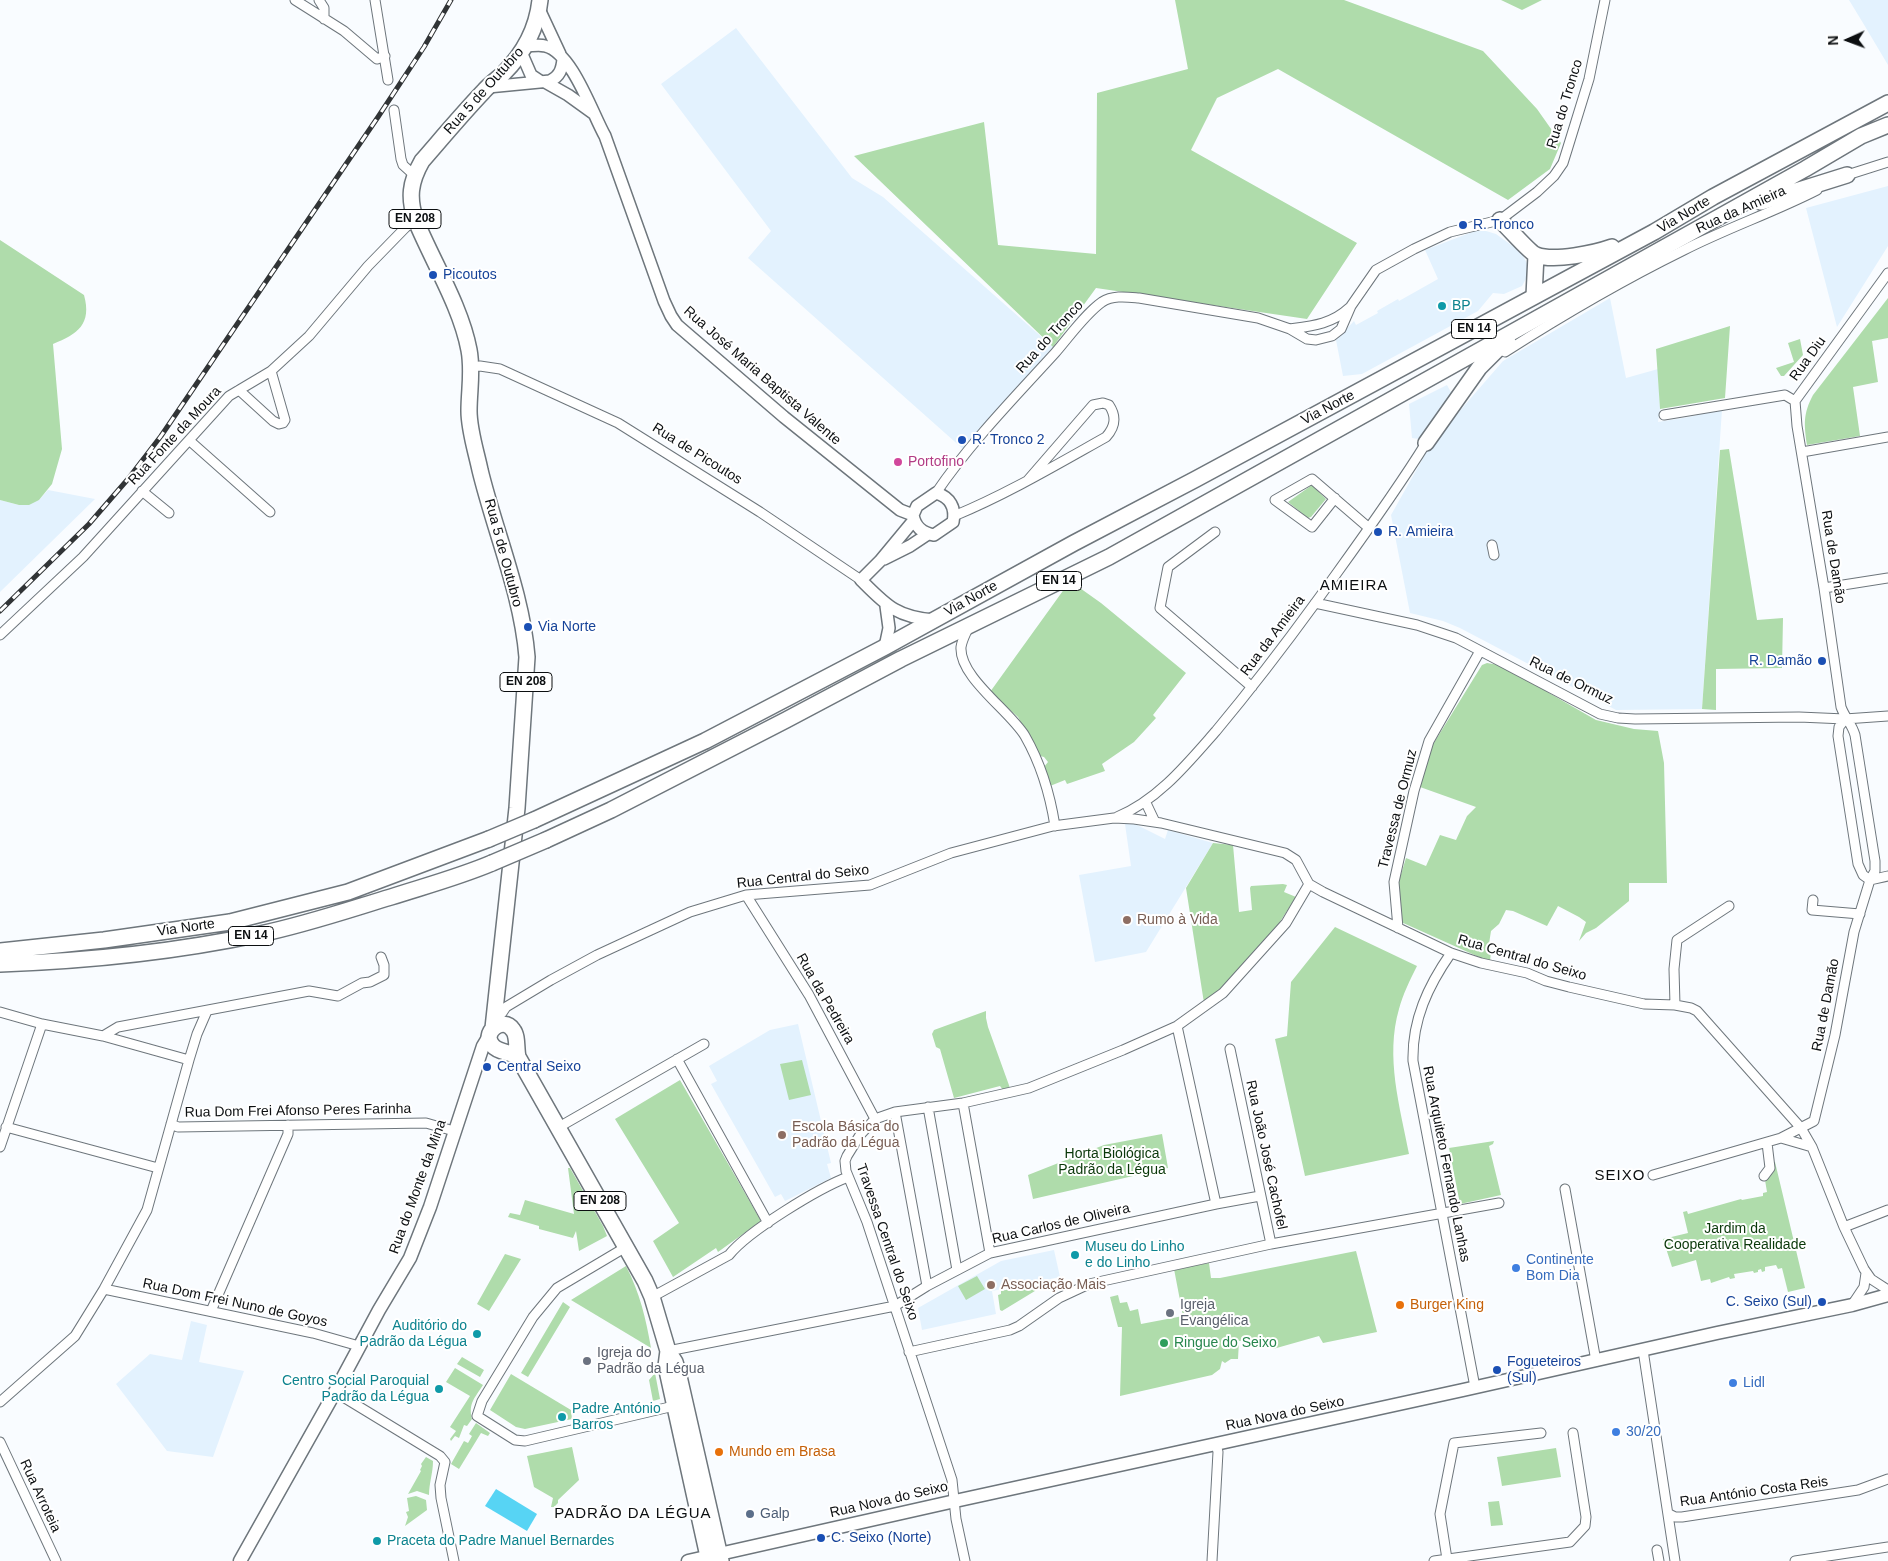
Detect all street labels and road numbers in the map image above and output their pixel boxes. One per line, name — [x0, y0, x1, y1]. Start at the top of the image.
street label: Rua 5 de Outubro — [441, 44, 527, 138]
street label: Rua do Tronco — [1544, 58, 1586, 150]
street label: Rua da Amieira — [1694, 183, 1788, 237]
street label: Via Norte — [1655, 193, 1713, 237]
road number: EN 208 — [389, 210, 441, 228]
street label: Rua do Tronco — [1013, 297, 1087, 377]
street label: Rua José Maria Baptista Valente — [680, 303, 844, 449]
road number: EN 14 — [1452, 320, 1496, 338]
street label: Rua Diu — [1786, 334, 1830, 384]
street label: Rua Fonte da Moura — [125, 383, 225, 489]
street label: Via Norte — [1298, 387, 1358, 429]
street label: Rua de Picoutos — [649, 420, 745, 488]
street label: Rua 5 de Outubro — [480, 497, 526, 609]
street label: Rua de Damão — [1817, 509, 1849, 605]
road number: EN 14 — [1036, 572, 1082, 590]
street label: Via Norte — [942, 578, 1000, 620]
street label: Rua da Amieira — [1237, 592, 1309, 680]
street label: Rua de Ormuz — [1526, 653, 1616, 709]
road number: EN 208 — [500, 672, 552, 692]
street label: Travessa de Ormuz — [1375, 748, 1421, 870]
street label: Rua Central do Seixo — [736, 862, 870, 892]
street label: Via Norte — [156, 916, 216, 940]
road number: EN 14 — [228, 926, 274, 946]
street label: Rua Central do Seixo — [1456, 932, 1588, 984]
street label: Rua da Pedreira — [792, 951, 858, 1047]
street label: Rua de Damão — [1809, 957, 1843, 1053]
street label: Rua Arquiteto Fernando Lanhas — [1419, 1065, 1473, 1263]
street label: Rua João José Cachofel — [1242, 1079, 1290, 1231]
street label: Rua Dom Frei Afonso Peres Farinha — [185, 1101, 411, 1121]
street label: Rua do Monte da Mina — [386, 1118, 450, 1256]
street label: Travessa Central do Seixo — [852, 1162, 922, 1322]
road number: EN 208 — [574, 1192, 626, 1210]
street label: Rua Carlos de Oliveira — [990, 1200, 1132, 1248]
street label: Rua Dom Frei Nuno de Goyos — [141, 1275, 329, 1331]
street label: Rua Nova do Seixo — [1224, 1393, 1346, 1435]
street label: Rua Arroteia — [16, 1457, 64, 1535]
street label: Rua António Costa Reis — [1679, 1473, 1829, 1511]
street label: Rua Nova do Seixo — [828, 1478, 950, 1522]

